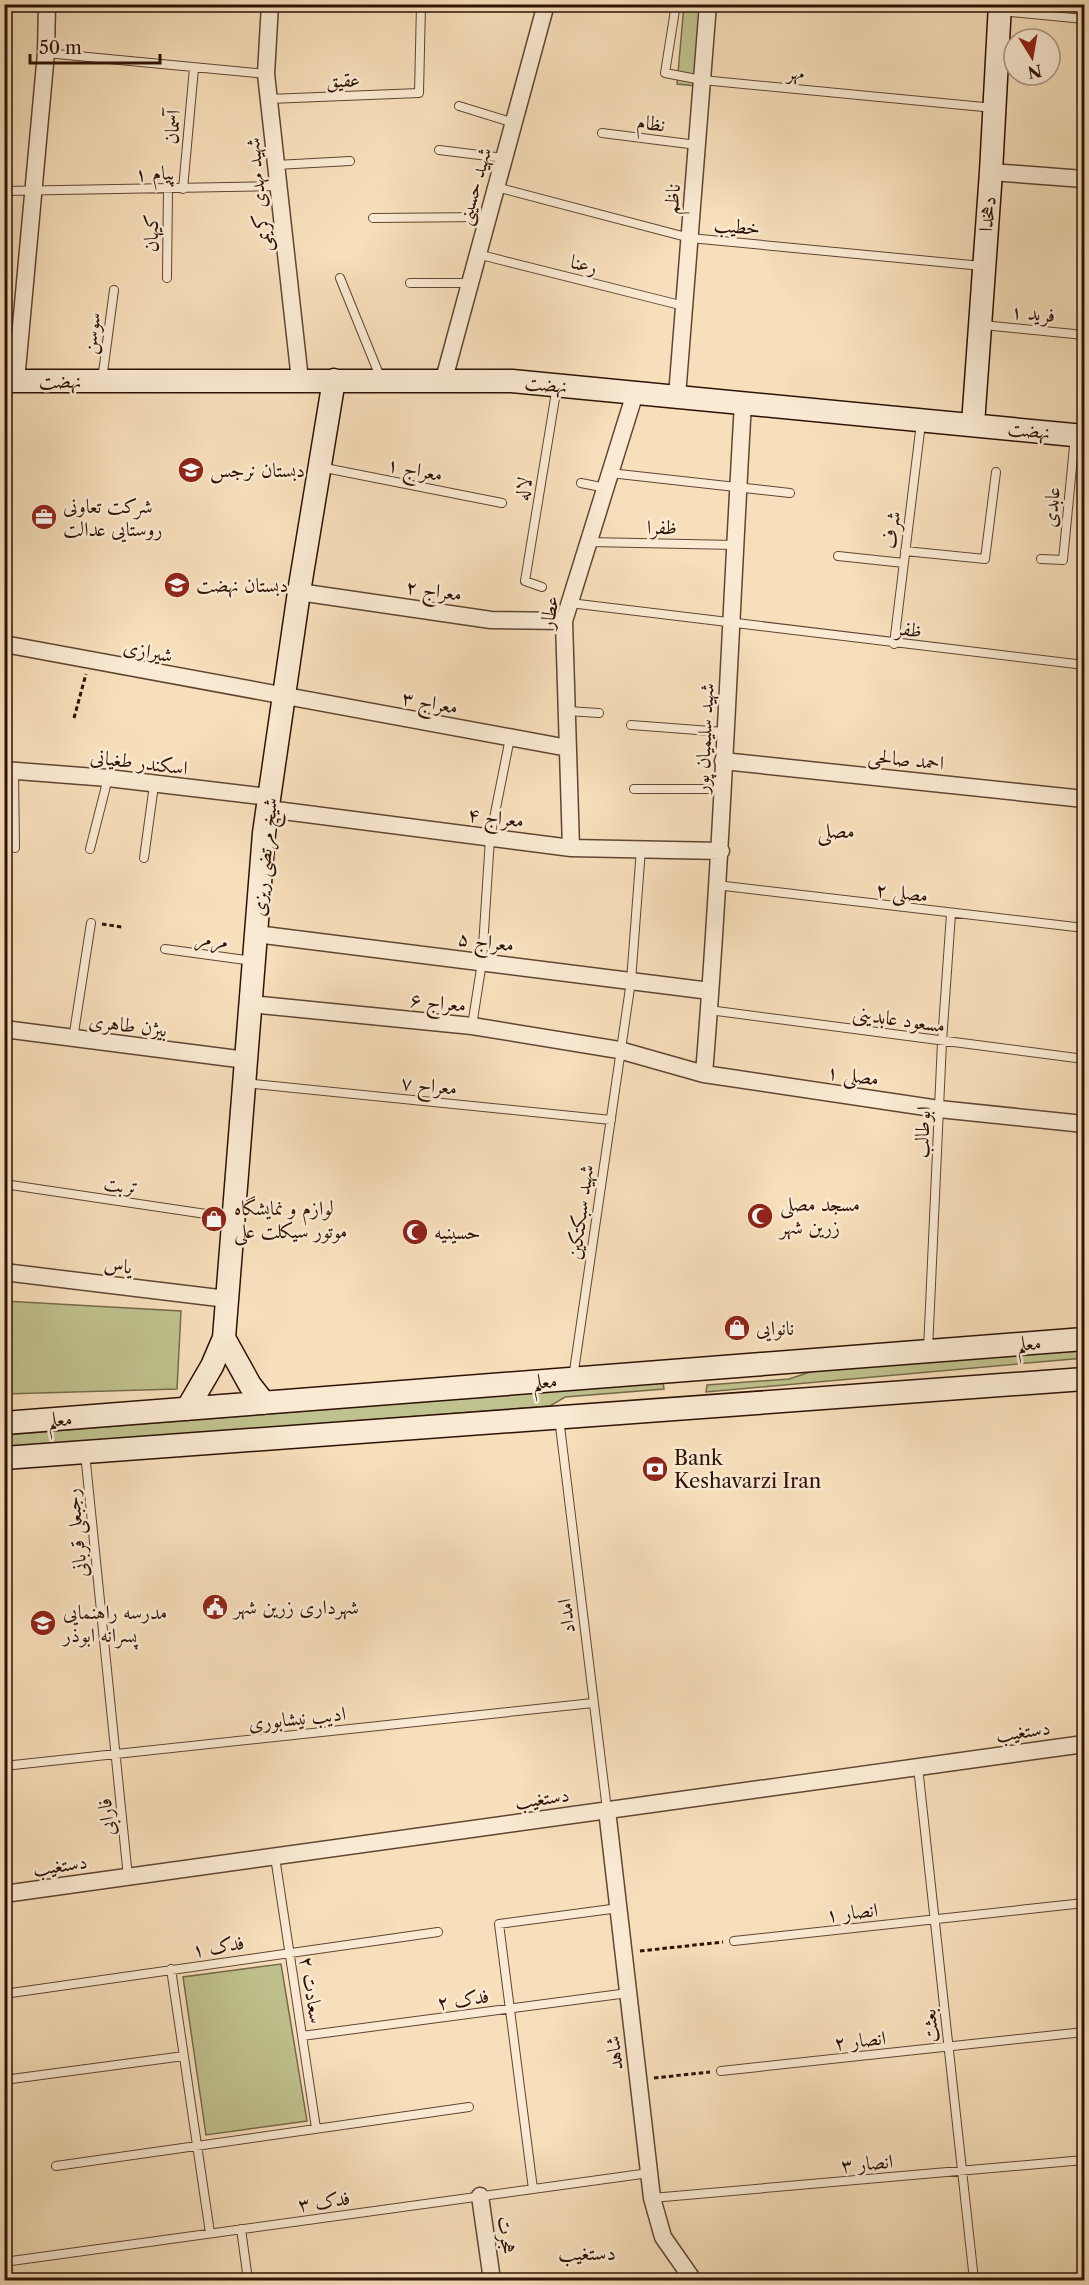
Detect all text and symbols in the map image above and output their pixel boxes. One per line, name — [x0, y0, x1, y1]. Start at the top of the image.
scale bar — [30, 27, 160, 65]
north arrow — [1002, 27, 1062, 87]
text: 50 m — [39, 37, 82, 59]
street label: مهر — [784, 59, 806, 86]
text: N — [1026, 61, 1044, 83]
street label: عقیق — [326, 67, 361, 94]
street label: آسمان — [159, 106, 186, 145]
street label: نظام — [635, 109, 667, 143]
street label: شهید مهدی کریمی — [240, 136, 278, 254]
street label: شهید حسینی — [451, 144, 499, 228]
street label: پیام ۱ — [135, 160, 176, 192]
street label: ناظم — [659, 183, 692, 216]
street label: دهخدا — [973, 195, 1001, 233]
street label: خطیب — [713, 212, 761, 242]
street label: کیهان — [139, 214, 164, 252]
street label: رعنا — [568, 249, 600, 279]
street label: فرید ۱ — [1010, 299, 1056, 328]
street label: سوسن — [76, 311, 108, 356]
street label: نهضت — [39, 369, 81, 394]
street label: نهضت — [524, 370, 568, 399]
street label: نهضت — [1006, 416, 1052, 445]
street label: معراج ۱ — [384, 452, 445, 492]
school or university icon: دبستان نرجس — [176, 455, 206, 485]
place label: دبستان نرجس — [210, 458, 305, 484]
street label: لاله — [509, 475, 537, 503]
street label: عابدی — [1037, 486, 1065, 528]
place label: شرکت تعاونی روستایی عدالت — [63, 494, 163, 543]
office icon: شرکت تعاونی روستایی عدالت — [29, 502, 59, 532]
street label: شرف — [877, 510, 907, 550]
street label: ظفرا — [647, 515, 677, 540]
school or university icon: دبستان نهضت — [162, 570, 192, 600]
place label: دبستان نهضت — [196, 573, 288, 598]
street label: معراج ۲ — [403, 574, 464, 612]
street label: عطار — [534, 594, 564, 632]
street label: ظفر — [893, 615, 923, 643]
street label: شیرازی — [121, 634, 175, 668]
street label: شهید سلیمیان پور — [689, 682, 722, 796]
street label: معراج ۳ — [399, 685, 460, 725]
street label: احمد صالحی — [866, 743, 945, 777]
street label: اسکندر طغیانی — [89, 744, 189, 780]
street label: شیخ مرتضی ریزی — [246, 797, 288, 918]
street label: معراج ۴ — [466, 802, 526, 838]
district label: مصلی — [817, 818, 855, 847]
street label: مصلی ۲ — [874, 877, 930, 910]
street label: مرمر — [194, 925, 230, 955]
street label: معراج ۵ — [456, 926, 516, 962]
street label: معراج ۶ — [408, 987, 467, 1023]
street label: مسعود عابدینی — [851, 1001, 947, 1039]
street label: بیژن طاهری — [87, 1008, 168, 1043]
street label: مصلی ۱ — [825, 1059, 881, 1094]
street label: معراح ۷ — [399, 1070, 458, 1106]
street label: ابوطالب — [909, 1105, 937, 1159]
street label: شهید سبکتکین — [561, 1163, 600, 1261]
street label: تربت — [102, 1171, 140, 1199]
place label: مسجد مصلی زرین شهر — [778, 1192, 860, 1240]
place label: لوازم و نمایشگاه موتور سیکلت علی — [234, 1195, 347, 1246]
mosque icon: مسجد مصلی زرین شهر — [745, 1201, 775, 1231]
shop icon: لوازم و نمایشگاه موتور سیکلت علی — [199, 1204, 229, 1234]
mosque icon: حسینیه — [400, 1217, 430, 1247]
place label: حسینیه — [434, 1220, 481, 1244]
street label: یاس — [102, 1251, 135, 1280]
shop icon: نانوایی — [722, 1313, 752, 1343]
place label: نانوایی — [756, 1316, 794, 1342]
street label: معلم — [1016, 1330, 1043, 1365]
street label: معلم — [532, 1368, 559, 1403]
street label: معلم — [47, 1406, 74, 1441]
place label: Bank Keshavarzi Iran — [674, 1446, 822, 1493]
bank icon: Bank Keshavarzi Iran — [640, 1454, 670, 1484]
street label: رجبعلی قربانی — [59, 1487, 96, 1579]
public building icon: شهرداری زرین شهر — [200, 1592, 230, 1622]
place label: شهرداری زرین شهر — [232, 1595, 359, 1620]
street label: امداد — [552, 1597, 580, 1635]
place label: مدرسه راهنمایی پسرانه ابوذر — [61, 1600, 167, 1650]
school or university icon: مدرسه راهنمایی پسرانه ابوذر — [28, 1608, 58, 1638]
street label: ادیب نیشابوری — [247, 1701, 347, 1736]
street label: دستغیب — [994, 1715, 1052, 1749]
street label: دستغیب — [513, 1782, 571, 1816]
street label: فارابی — [92, 1797, 123, 1837]
street label: دستغیب — [31, 1849, 89, 1883]
street label: انصار ۱ — [825, 1897, 879, 1927]
street label: فدک ۱ — [190, 1930, 246, 1962]
street label: سعادت ۲ — [295, 1955, 329, 2025]
street label: فدک ۲ — [435, 1983, 491, 2015]
street label: بعثت — [916, 2008, 944, 2044]
street label: انصار ۲ — [833, 2025, 887, 2055]
street label: شاهد — [600, 2034, 628, 2072]
street label: انصار ۳ — [840, 2149, 894, 2177]
street label: فدک ۳ — [296, 2185, 352, 2217]
street label: هجرت — [491, 2214, 522, 2256]
district label: دستغیب — [558, 2240, 616, 2267]

